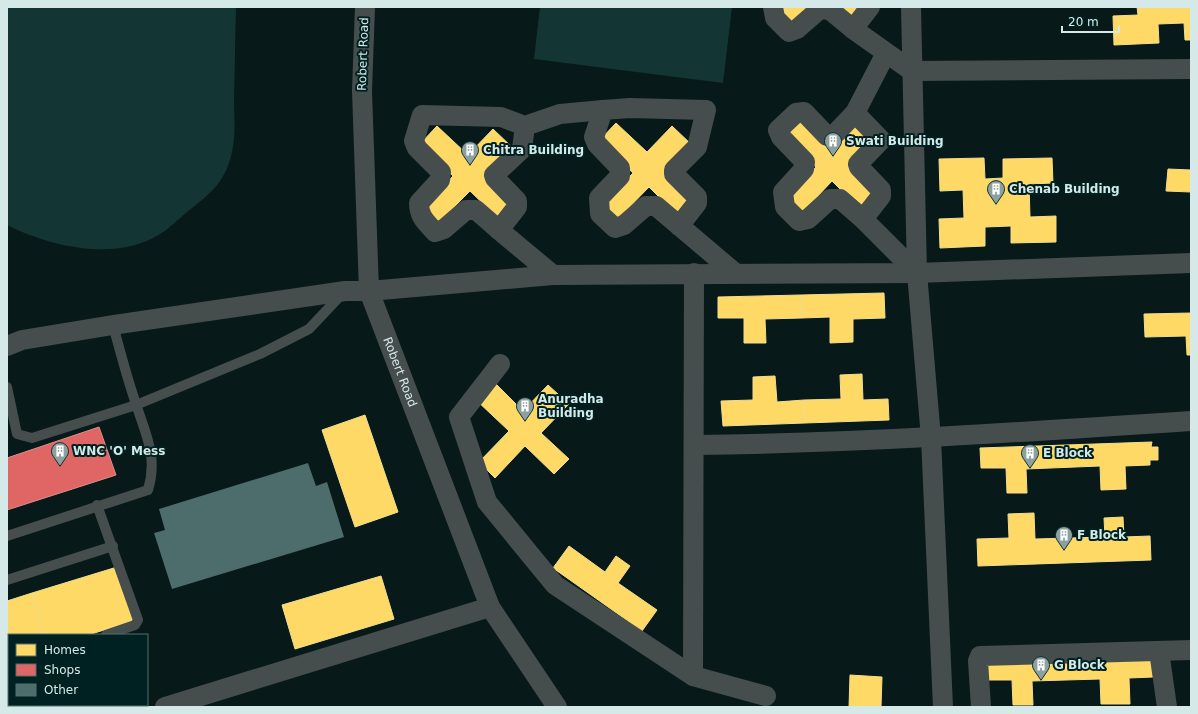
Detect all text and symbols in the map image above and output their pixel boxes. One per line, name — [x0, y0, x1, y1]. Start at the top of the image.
scale bar — [1062, 8, 1119, 34]
text: 20 m — [1068, 15, 1099, 29]
street label: Robert Road — [355, 17, 371, 91]
building icon: Swati Building — [823, 131, 843, 156]
place label: Swati Building — [846, 134, 944, 148]
building icon: Chitra Building — [460, 140, 480, 165]
place label: Chitra Building — [483, 143, 584, 157]
building icon: Chenab Building — [986, 179, 1006, 204]
place label: Chenab Building — [1009, 182, 1120, 196]
street label: Robert Road — [380, 335, 420, 409]
place label: Anuradha Building — [538, 392, 604, 420]
building icon: Anuradha Building — [515, 396, 535, 421]
building icon: WNC 'O' Mess — [50, 441, 70, 466]
building icon: E Block — [1020, 443, 1040, 468]
place label: WNC 'O' Mess — [73, 444, 165, 458]
place label: E Block — [1043, 446, 1093, 460]
building icon: F Block — [1054, 525, 1074, 550]
place label: F Block — [1077, 528, 1127, 542]
legend — [8, 634, 148, 706]
text: Homes — [44, 643, 86, 657]
building icon: G Block — [1031, 655, 1051, 680]
place label: G Block — [1054, 658, 1106, 672]
text: Shops — [44, 663, 80, 677]
text: Other — [44, 683, 78, 697]

